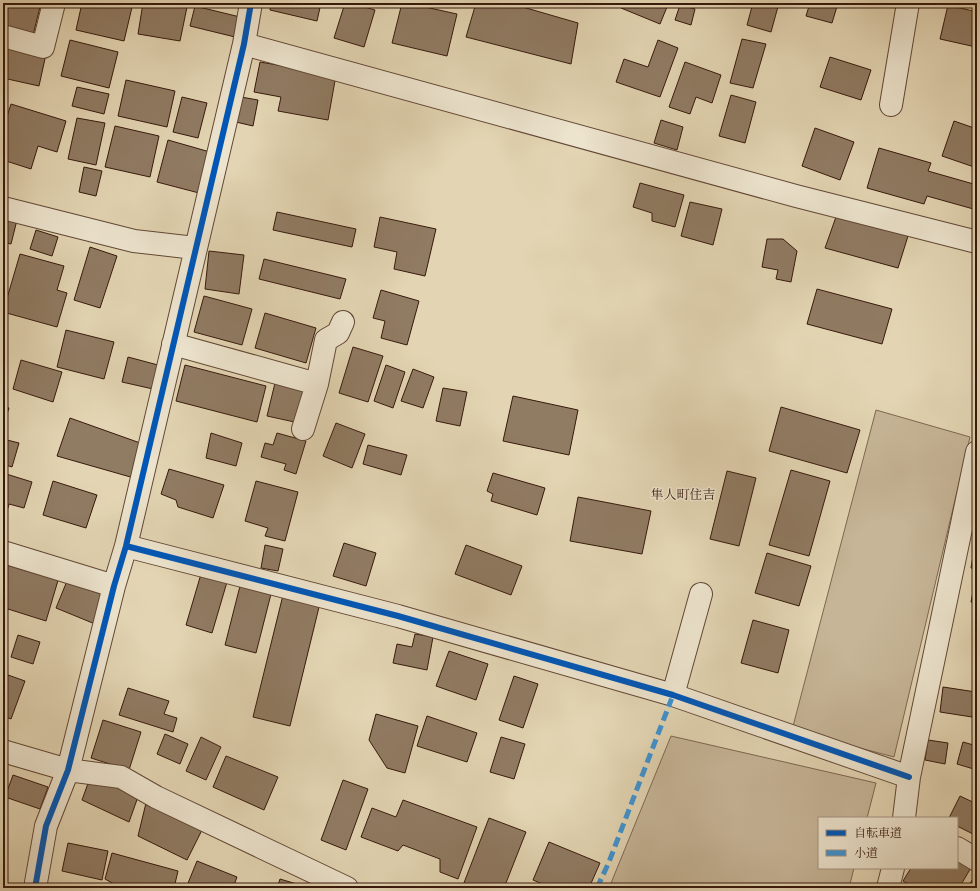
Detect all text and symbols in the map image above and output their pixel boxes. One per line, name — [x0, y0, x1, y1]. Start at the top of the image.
district label: 隼人町住吉 — [650, 487, 716, 504]
legend — [818, 817, 958, 869]
text: 自転車道 — [854, 826, 902, 841]
text: 小道 — [854, 846, 878, 861]

